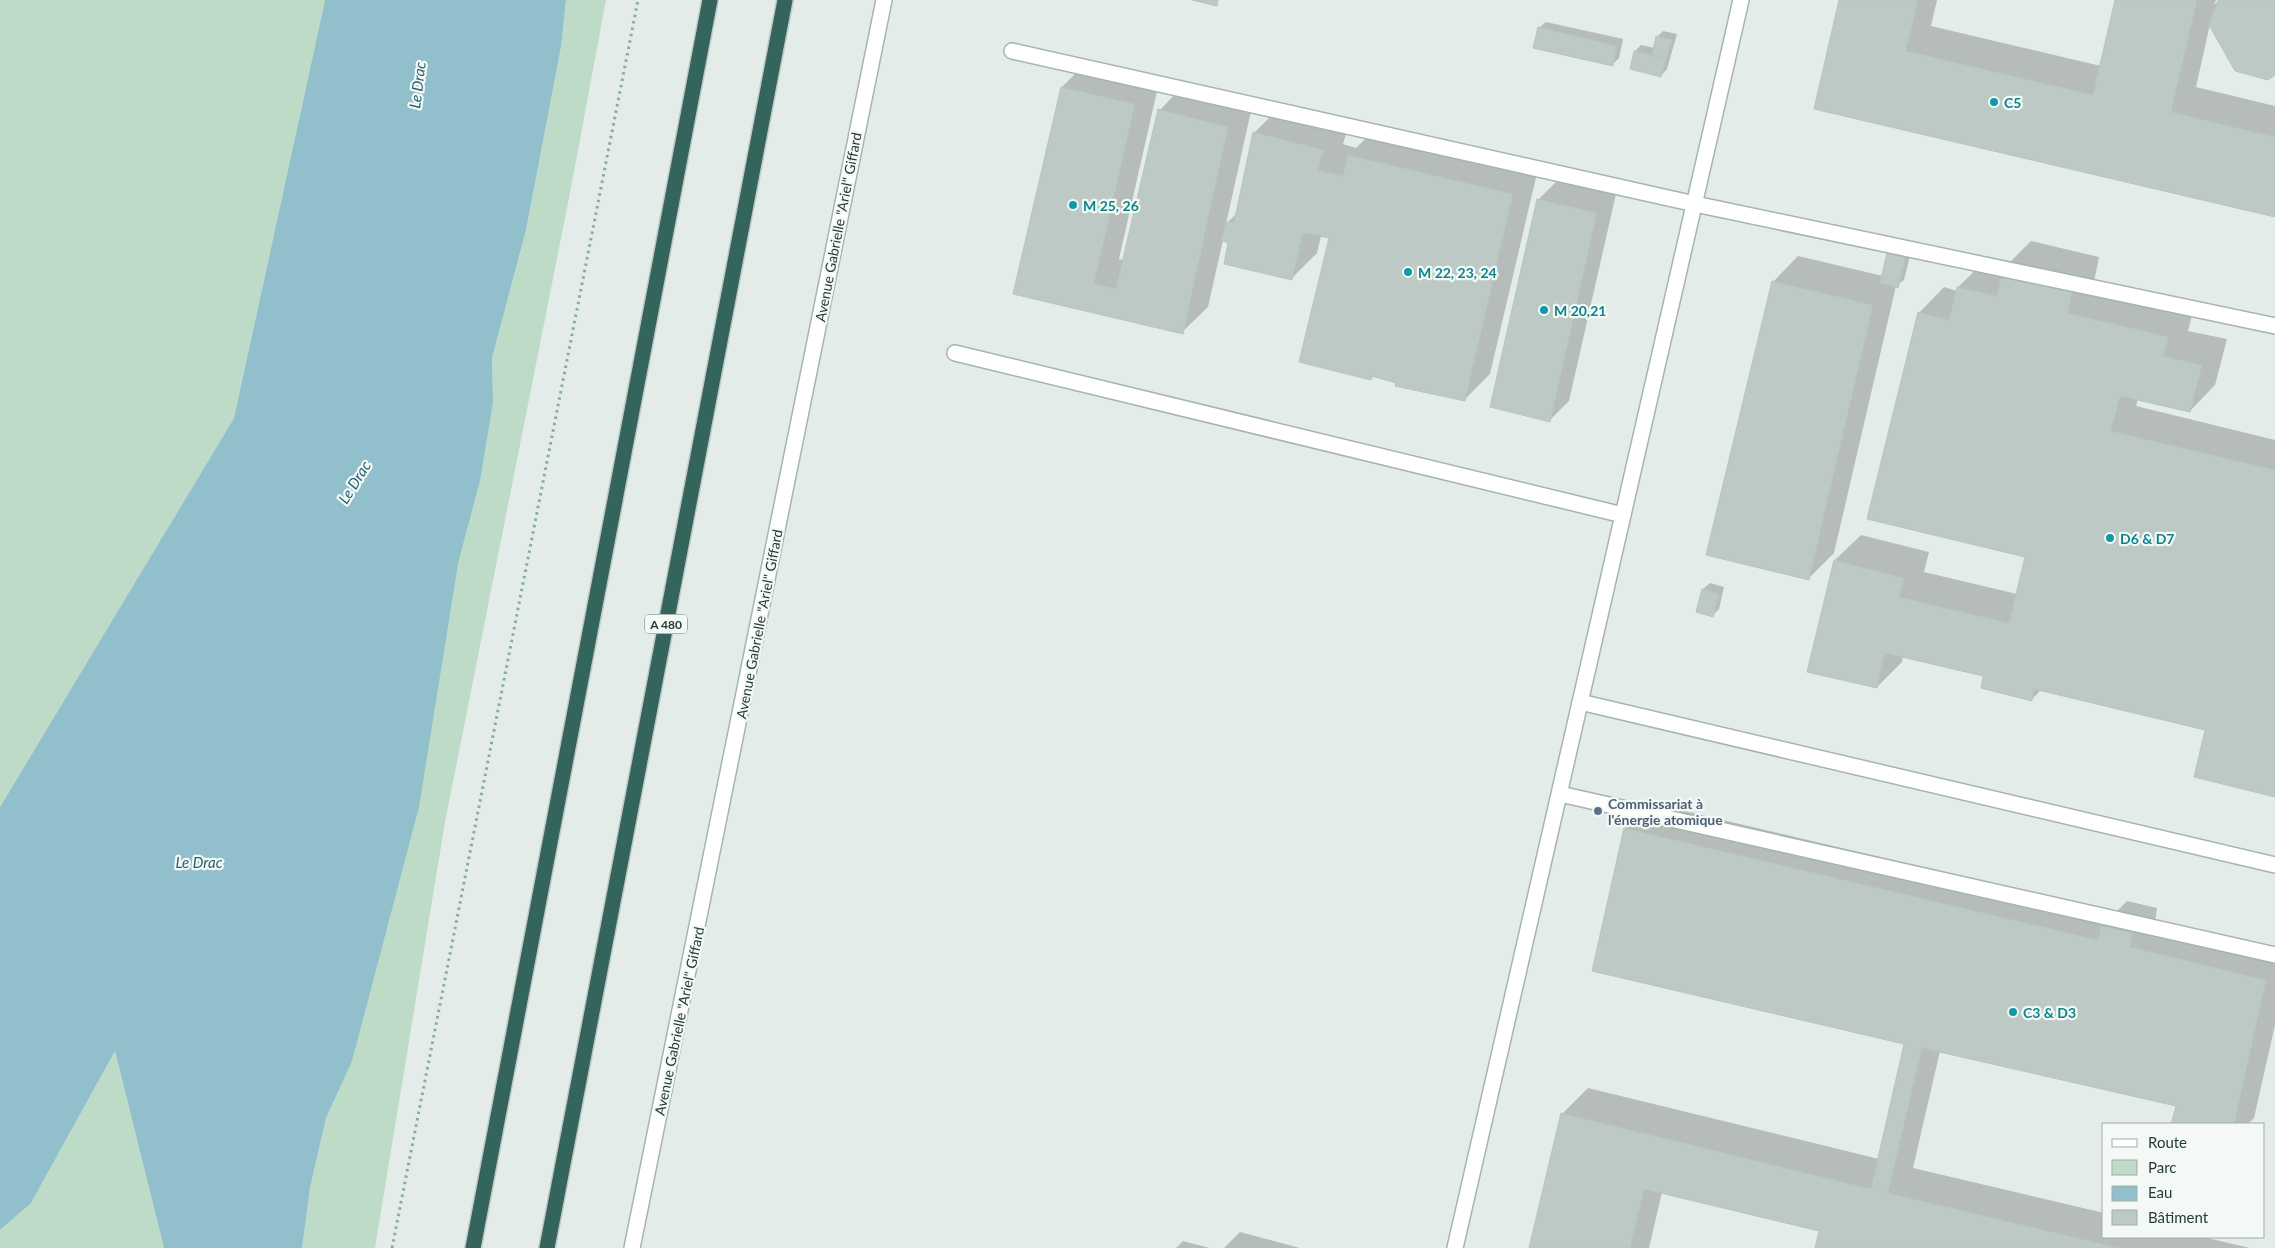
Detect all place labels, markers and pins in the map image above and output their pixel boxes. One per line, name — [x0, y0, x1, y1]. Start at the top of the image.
place label: C5 — [2004, 94, 2021, 111]
marker: C5 — [1988, 96, 2000, 108]
place label: M 25, 26 — [1083, 197, 1139, 214]
marker: M 25, 26 — [1067, 199, 1079, 211]
place label: M 22, 23, 24 — [1418, 264, 1497, 281]
marker: M 22, 23, 24 — [1402, 266, 1414, 278]
place label: M 20,21 — [1554, 302, 1606, 319]
marker: M 20,21 — [1538, 304, 1550, 316]
place label: D6 & D7 — [2120, 530, 2174, 547]
marker: D6 & D7 — [2104, 532, 2116, 544]
place label: Commissariat à l'énergie atomique — [1608, 795, 1723, 828]
marker: Commissariat à l'énergie atomique — [1592, 805, 1604, 817]
place label: C3 & D3 — [2023, 1004, 2076, 1021]
marker: C3 & D3 — [2007, 1006, 2019, 1018]

